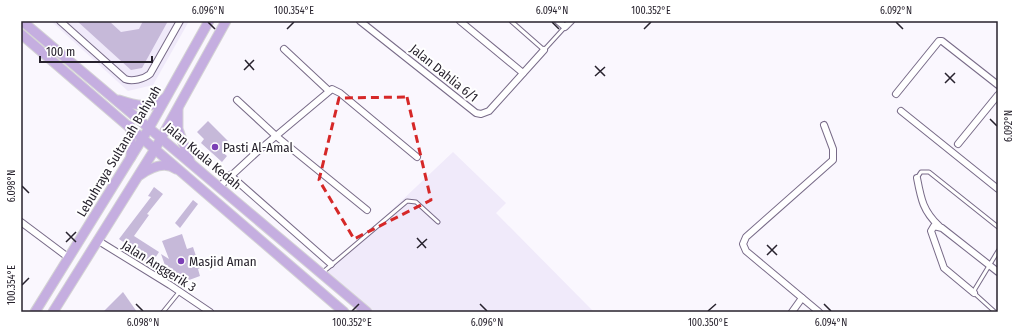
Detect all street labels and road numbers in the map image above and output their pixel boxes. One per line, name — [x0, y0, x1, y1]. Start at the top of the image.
street label: Jalan Dahlia 6/1 — [407, 41, 481, 105]
street label: Lebuhraya Sultanah Bahiyah — [74, 83, 164, 219]
street label: Jalan Kuala Kedah — [162, 120, 244, 192]
street label: Jalan Anggerik 3 — [119, 237, 199, 295]

